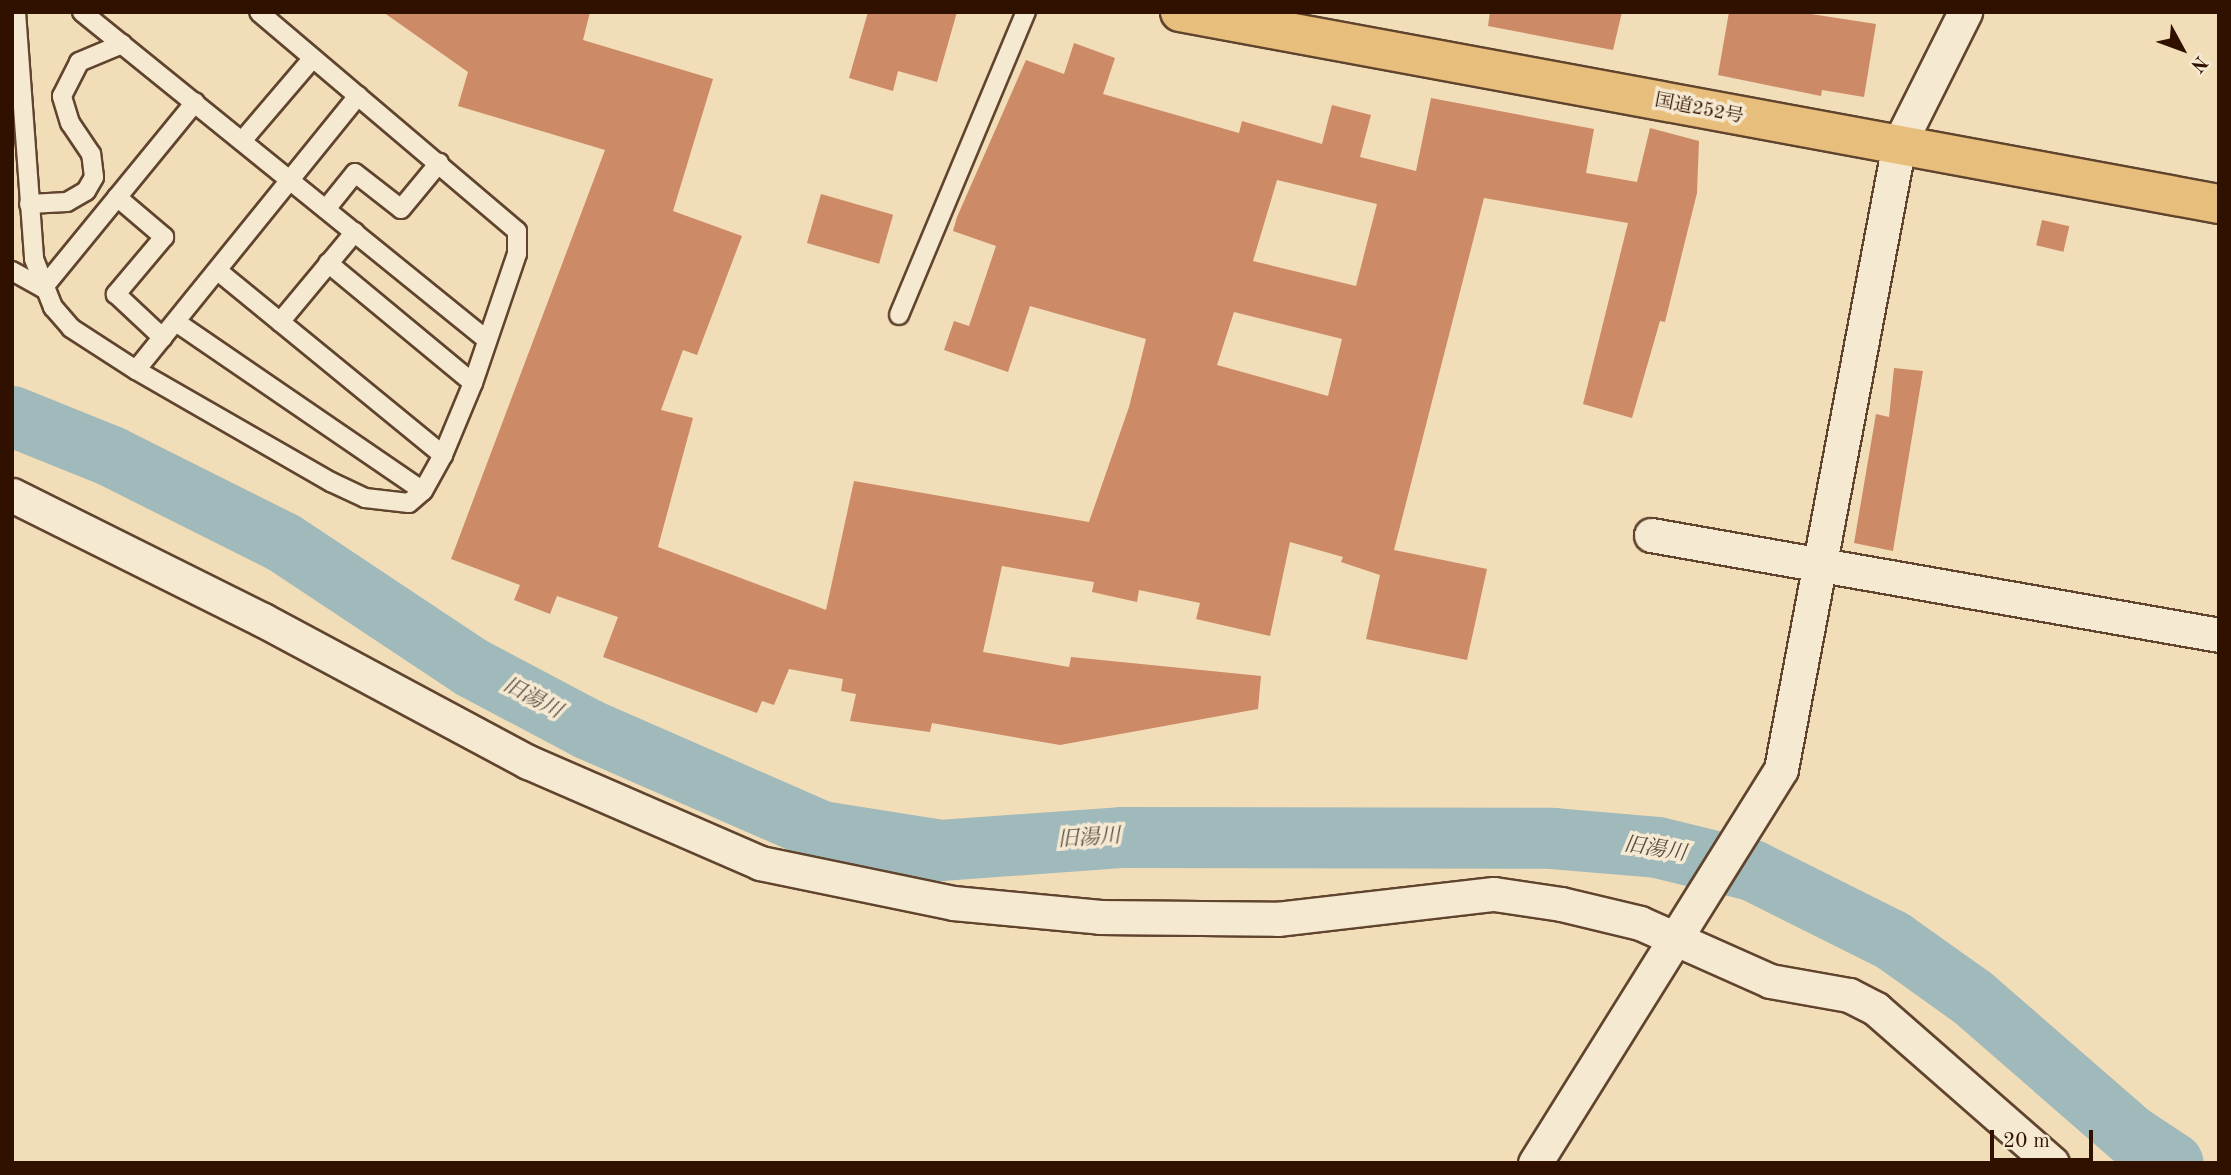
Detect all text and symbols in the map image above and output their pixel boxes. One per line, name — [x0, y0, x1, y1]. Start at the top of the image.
north arrow — [2147, 14, 2217, 84]
text: N — [2186, 51, 2210, 75]
street label: 国道252号 — [1653, 90, 1745, 130]
water label: 旧湯川 — [498, 673, 566, 725]
water label: 旧湯川 — [1057, 824, 1121, 854]
water label: 旧湯川 — [1622, 833, 1688, 867]
scale bar — [1993, 1116, 2096, 1160]
text: 20 m — [2003, 1131, 2050, 1152]

